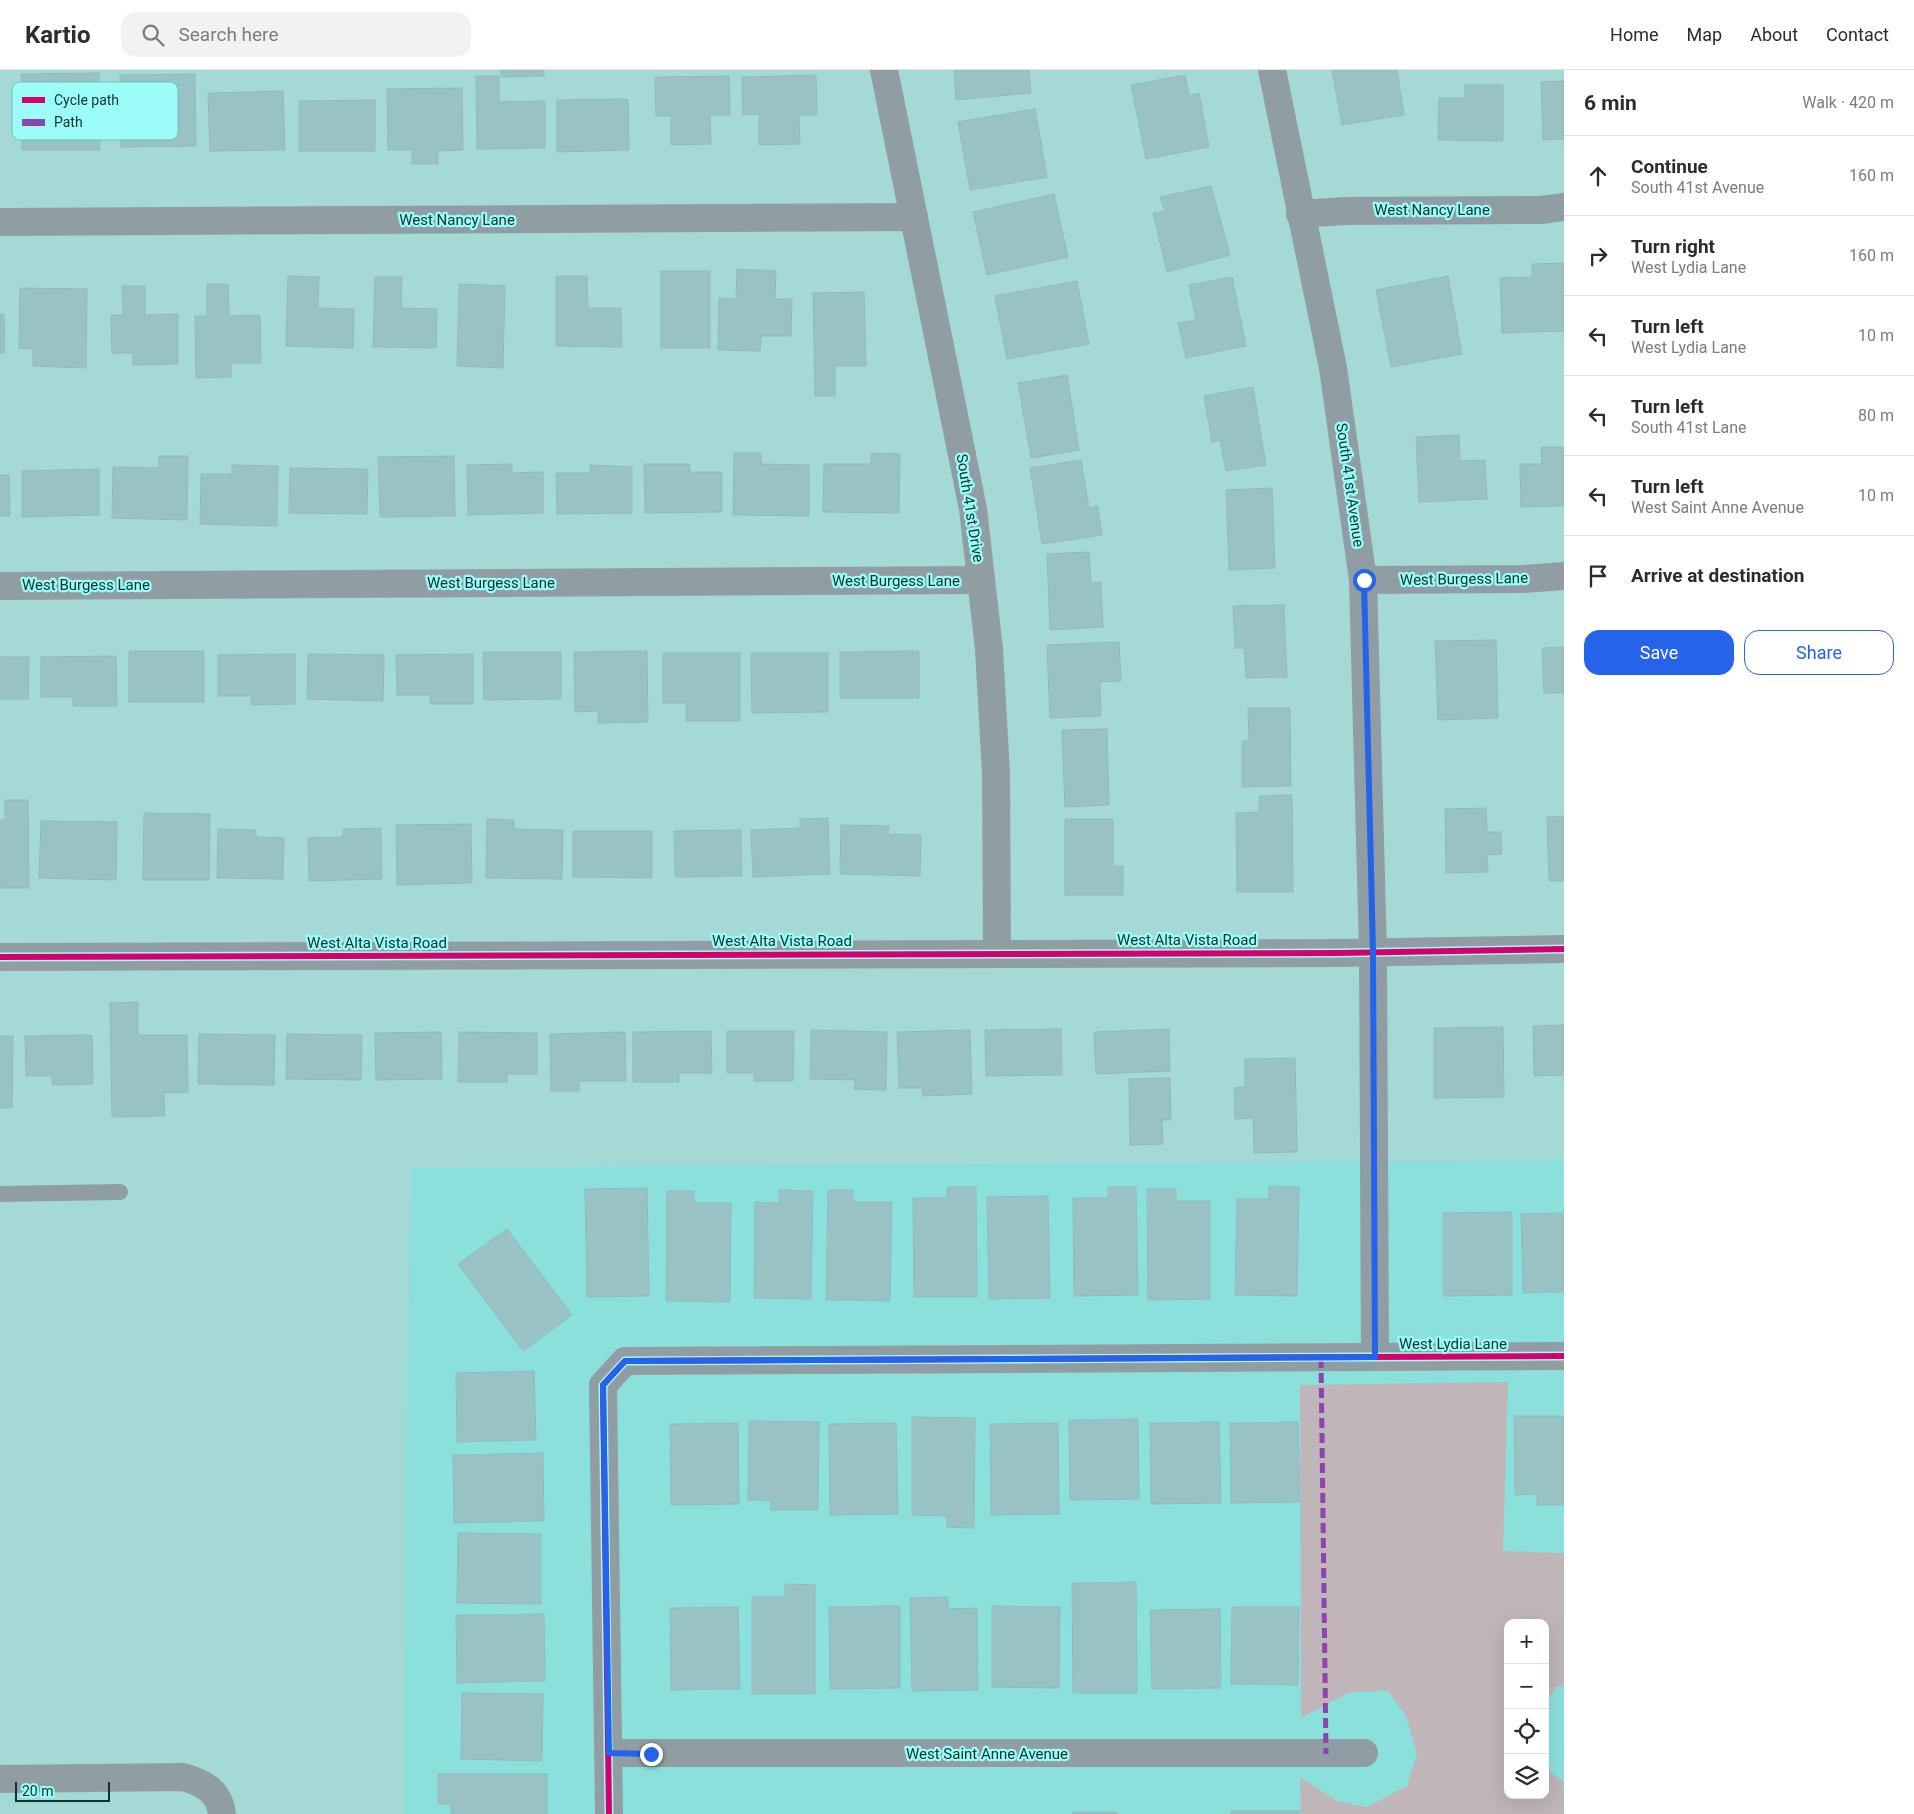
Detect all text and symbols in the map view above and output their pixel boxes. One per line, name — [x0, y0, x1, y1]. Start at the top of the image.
search box — [121, 12, 471, 57]
text: Kartio — [25, 21, 91, 49]
icon: search — [139, 21, 167, 49]
text: Search here — [179, 23, 278, 46]
text: Home — [1610, 24, 1659, 45]
text: Map — [1687, 24, 1722, 45]
text: About — [1750, 24, 1798, 45]
text: Contact — [1826, 24, 1889, 45]
legend — [12, 82, 178, 140]
text: 6 min — [1584, 91, 1637, 115]
text: Cycle path — [54, 92, 119, 108]
text: Walk · 420 m — [1802, 93, 1894, 112]
text: Path — [54, 114, 83, 130]
text: Continue — [1631, 155, 1708, 178]
icon: ahead — [1584, 162, 1612, 190]
text: 160 m — [1849, 166, 1894, 185]
text: South 41st Avenue — [1631, 178, 1764, 197]
street label: West Nancy Lane — [1374, 201, 1490, 219]
street label: West Nancy Lane — [399, 211, 515, 229]
text: Turn right — [1631, 235, 1715, 258]
icon: right — [1584, 242, 1612, 270]
text: 160 m — [1849, 246, 1894, 265]
text: West Lydia Lane — [1631, 258, 1746, 277]
text: Turn left — [1631, 315, 1704, 338]
icon: left — [1584, 322, 1612, 350]
text: 10 m — [1858, 326, 1894, 345]
text: West Lydia Lane — [1631, 338, 1746, 357]
text: Turn left — [1631, 395, 1704, 418]
icon: left — [1584, 402, 1612, 430]
text: 80 m — [1858, 406, 1894, 425]
text: South 41st Lane — [1631, 418, 1747, 437]
street label: South 41st Avenue — [1332, 422, 1368, 548]
street label: South 41st Drive — [953, 452, 987, 564]
text: Turn left — [1631, 475, 1704, 498]
icon: left — [1584, 482, 1612, 510]
text: 10 m — [1858, 486, 1894, 505]
text: West Saint Anne Avenue — [1631, 498, 1804, 517]
icon: arrive — [1584, 562, 1612, 590]
text: Arrive at destination — [1631, 564, 1804, 587]
route start — [1353, 569, 1376, 592]
street label: West Burgess Lane — [1400, 569, 1528, 589]
street label: West Burgess Lane — [832, 572, 960, 590]
street label: West Burgess Lane — [427, 574, 555, 592]
street label: West Burgess Lane — [22, 576, 150, 594]
button: Save — [1584, 630, 1734, 675]
button: Share — [1744, 630, 1894, 675]
street label: West Alta Vista Road — [1117, 931, 1257, 949]
street label: West Alta Vista Road — [712, 932, 852, 950]
street label: West Alta Vista Road — [307, 934, 447, 952]
street label: West Lydia Lane — [1399, 1335, 1507, 1353]
map controls — [1504, 1619, 1549, 1799]
button: + — [1504, 1619, 1549, 1664]
button: − — [1504, 1664, 1549, 1709]
button: locate — [1504, 1709, 1549, 1754]
route end — [640, 1743, 663, 1766]
street label: West Saint Anne Avenue — [906, 1745, 1068, 1763]
button: layers — [1504, 1754, 1549, 1799]
scale bar — [15, 1779, 110, 1802]
text: 20 m — [22, 1783, 54, 1799]

